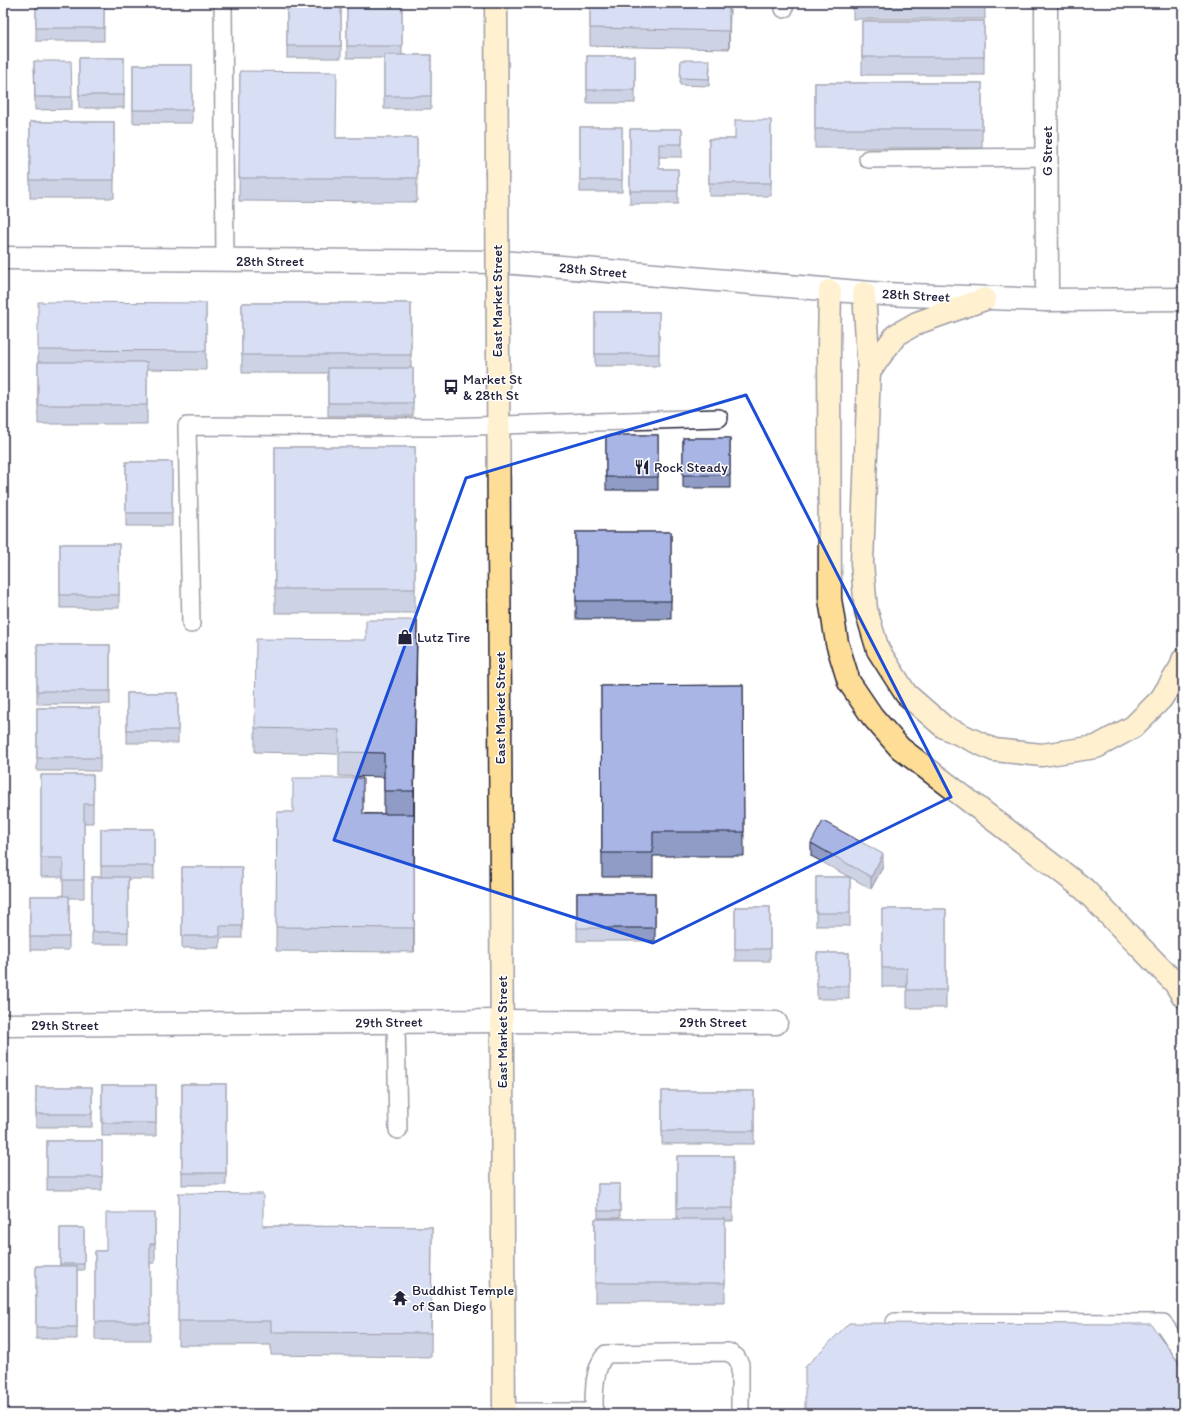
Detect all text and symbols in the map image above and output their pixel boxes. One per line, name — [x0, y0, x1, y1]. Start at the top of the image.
street label: G Street — [1039, 126, 1056, 176]
street label: East Market Street — [489, 245, 506, 357]
street label: 28th Street — [236, 253, 304, 270]
street label: 28th Street — [558, 259, 627, 282]
street label: 28th Street — [882, 285, 950, 306]
place label: Market St & 28th St — [463, 371, 522, 404]
bus stop icon: Market St & 28th St — [442, 378, 460, 396]
restaurant icon: Rock Steady — [633, 458, 651, 476]
place label: Rock Steady — [654, 459, 728, 476]
shop icon: Lutz Tire — [396, 628, 414, 646]
place label: Lutz Tire — [417, 629, 470, 646]
street label: East Market Street — [492, 652, 509, 764]
street label: East Market Street — [494, 976, 511, 1088]
street label: 29th Street — [355, 1013, 423, 1032]
street label: 29th Street — [679, 1014, 747, 1031]
street label: 29th Street — [31, 1017, 99, 1034]
place label: Buddhist Temple of San Diego — [412, 1282, 514, 1315]
temple icon: Buddhist Temple of San Diego — [391, 1289, 409, 1307]

